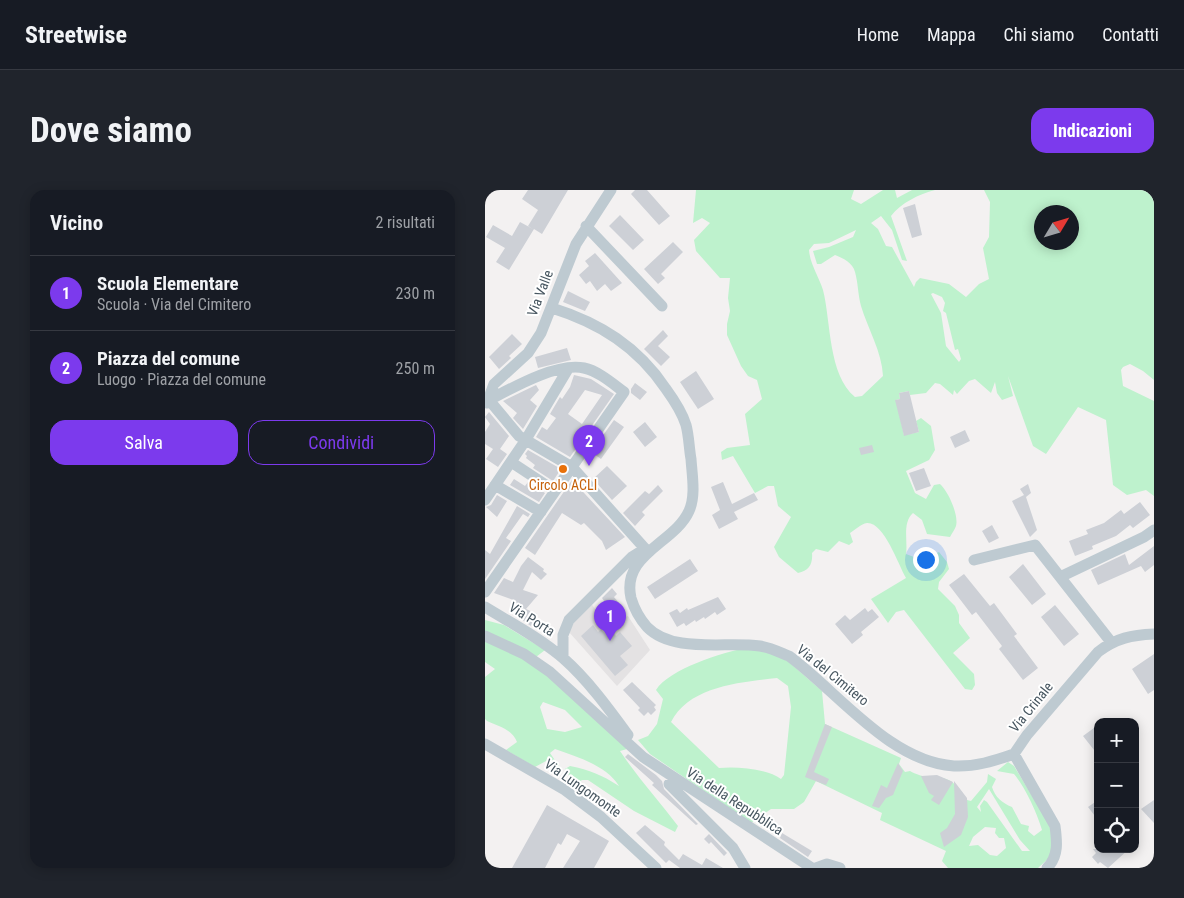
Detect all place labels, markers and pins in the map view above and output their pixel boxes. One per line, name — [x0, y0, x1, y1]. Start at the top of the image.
pin: 2 — [573, 425, 605, 466]
marker: Circolo ACLI — [557, 463, 569, 475]
place label: Circolo ACLI — [529, 477, 597, 493]
pin: 1 — [594, 600, 626, 641]

